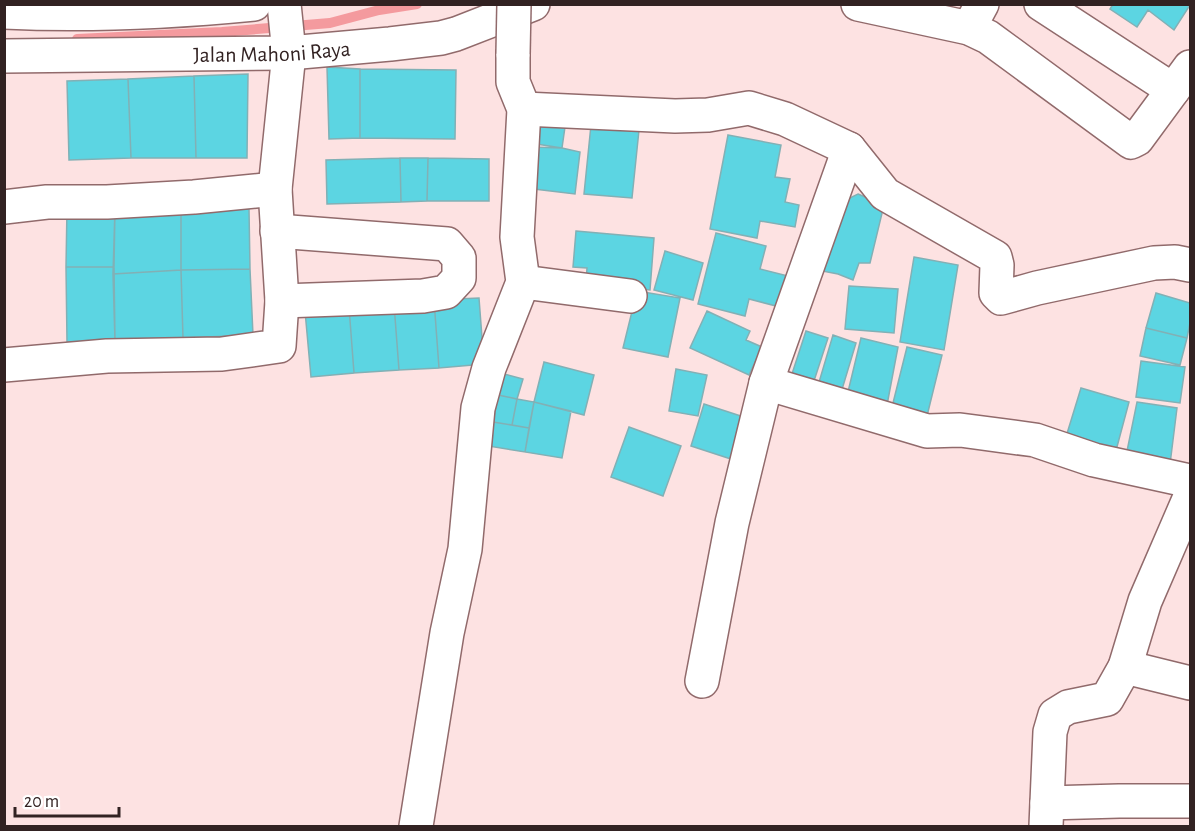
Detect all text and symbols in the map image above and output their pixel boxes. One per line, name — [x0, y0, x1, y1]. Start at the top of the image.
street label: Jalan Mahoni Raya — [193, 38, 352, 66]
scale bar — [15, 780, 118, 818]
text: 20 m — [24, 793, 59, 811]

